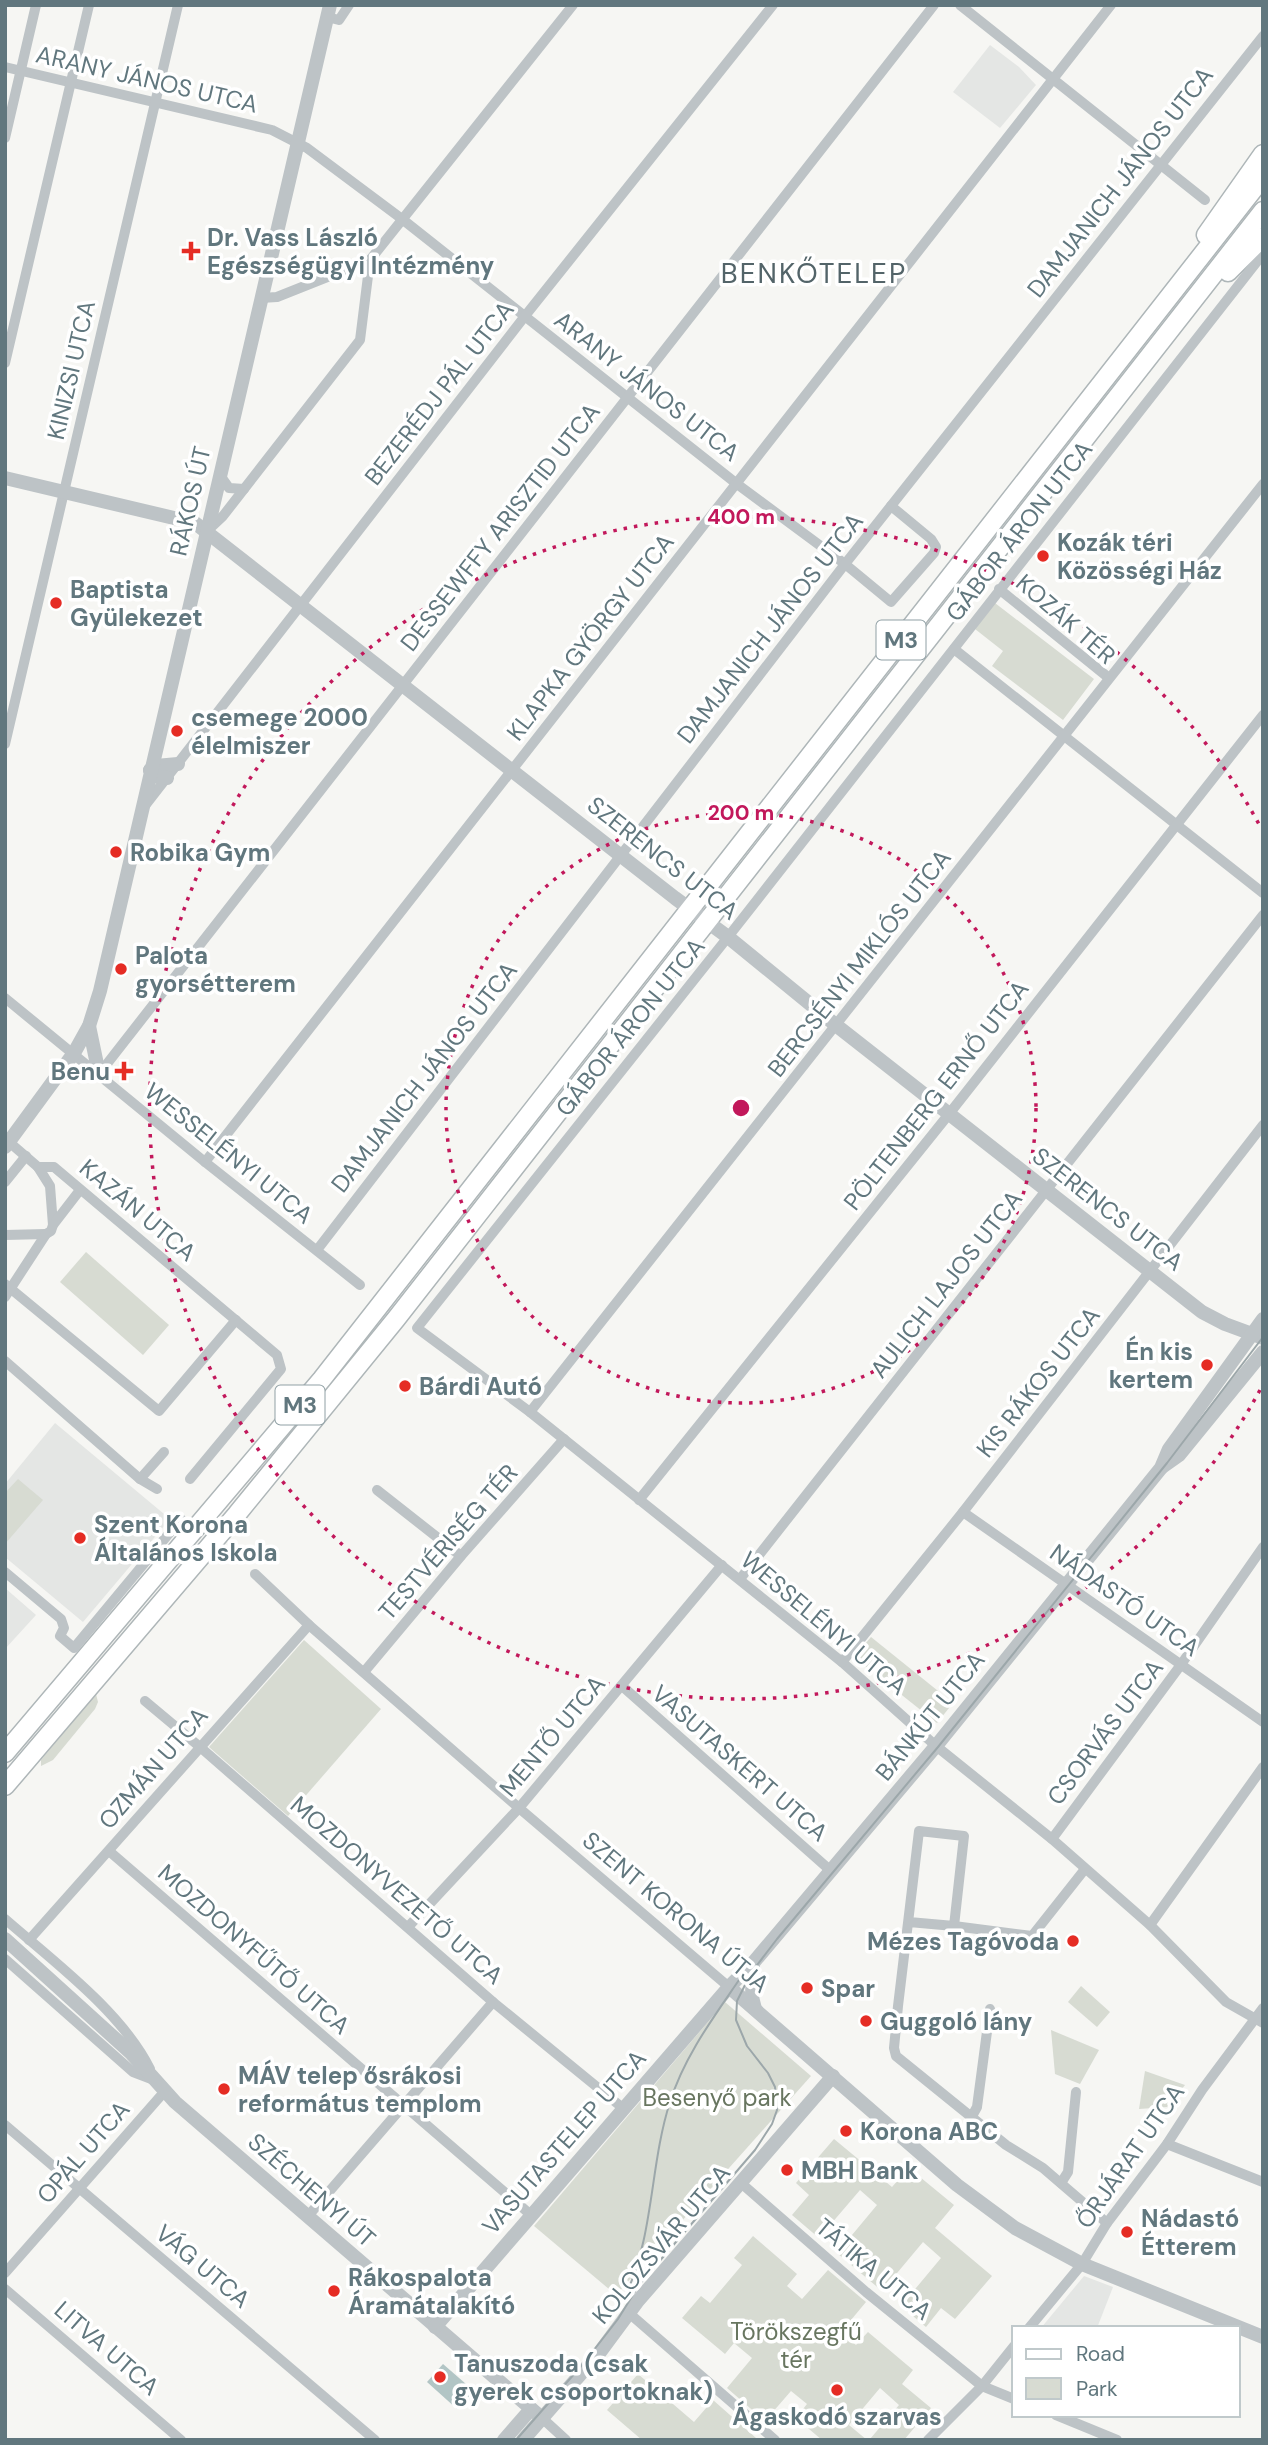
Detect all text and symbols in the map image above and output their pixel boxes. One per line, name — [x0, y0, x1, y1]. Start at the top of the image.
street label: ARANY JÁNOS UTCA — [33, 38, 261, 120]
street label: DAMJANICH JÁNOS UTCA — [1020, 60, 1220, 304]
place label: Dr. Vass László Egészségügyi Intézmény — [207, 222, 495, 281]
marker: Dr. Vass László Egészségügyi Intézmény — [181, 241, 201, 261]
district label: BENKŐTELEP — [721, 255, 907, 292]
street label: BEZERÉDJ PÁL UTCA — [357, 295, 521, 491]
street label: KINIZSI UTCA — [40, 297, 102, 443]
street label: ARANY JÁNOS UTCA — [548, 304, 746, 468]
street label: DESSEWFFY ARISZTID UTCA — [393, 397, 607, 657]
street label: GÁBOR ÁRON UTCA — [939, 434, 1099, 627]
street label: RÁKOS ÚT — [162, 443, 218, 559]
text: 400 m — [707, 503, 775, 531]
street label: DAMJANICH JÁNOS UTCA — [670, 506, 870, 750]
street label: KLAPKA GYÖRGY UTCA — [500, 527, 681, 747]
place label: Kozák téri Közösségi Ház — [1057, 527, 1222, 586]
marker: Kozák téri Közösségi Ház — [1035, 548, 1051, 564]
street label: KOZÁK TÉR — [1010, 567, 1122, 671]
place label: Baptista Gyülekezet — [70, 574, 203, 633]
marker: Baptista Gyülekezet — [48, 595, 64, 611]
road number: M3 — [876, 620, 926, 660]
place label: csemege 2000 élelmiszer — [191, 702, 368, 761]
marker: csemege 2000 élelmiszer — [169, 723, 185, 739]
street label: SZERENCS UTCA — [581, 789, 745, 927]
text: 200 m — [708, 799, 774, 827]
place label: Robika Gym — [130, 837, 270, 868]
street label: BERCSÉNYI MIKLÓS UTCA — [760, 843, 958, 1083]
marker: Robika Gym — [108, 844, 124, 860]
street label: GÁBOR ÁRON UTCA — [549, 931, 712, 1122]
place label: Palota gyorsétterem — [135, 940, 296, 999]
street label: DAMJANICH JÁNOS UTCA — [324, 955, 524, 1199]
marker: Palota gyorsétterem — [113, 961, 129, 977]
street label: PÖLTENBERG ERNŐ UTCA — [837, 974, 1035, 1216]
place label: Benu — [51, 1056, 110, 1087]
marker: Benu — [116, 1063, 132, 1079]
street label: WESSELÉNYI UTCA — [138, 1076, 320, 1231]
centre of rings — [729, 1096, 753, 1120]
street label: SZERENCS UTCA — [1026, 1140, 1190, 1278]
street label: KAZÁN UTCA — [73, 1152, 203, 1268]
street label: AULICH LAJOS UTCA — [863, 1184, 1029, 1384]
street label: KIS RÁKOS UTCA — [969, 1300, 1107, 1464]
place label: Én kis kertem — [1109, 1335, 1193, 1395]
marker: Én kis kertem — [1199, 1357, 1215, 1373]
place label: Bárdi Autó — [419, 1371, 542, 1402]
marker: Bárdi Autó — [397, 1378, 413, 1394]
road number: M3 — [276, 1386, 324, 1424]
street label: TESTVÉRISÉG TÉR — [372, 1458, 524, 1626]
place label: Szent Korona Általános Iskola — [94, 1509, 277, 1568]
marker: Szent Korona Általános Iskola — [72, 1530, 88, 1546]
street label: NÁDASTÓ UTCA — [1044, 1537, 1206, 1663]
street label: WESSELÉNYI UTCA — [734, 1544, 914, 1702]
street label: BÁNKÚT UTCA — [868, 1645, 992, 1787]
street label: CSORVÁS UTCA — [1040, 1653, 1170, 1811]
street label: MENTŐ UTCA — [492, 1669, 612, 1803]
street label: VASUTASKERT UTCA — [646, 1678, 835, 1848]
street label: OZMÁN UTCA — [92, 1701, 214, 1835]
street label: MOZDONYVEZETŐ UTCA — [284, 1789, 510, 1991]
street label: SZENT KORONA ÚTJA — [576, 1825, 776, 1999]
street label: MOZDONYFŰTŐ UTCA — [152, 1857, 356, 2041]
place label: Mézes Tagóvoda — [867, 1926, 1059, 1957]
marker: Mézes Tagóvoda — [1065, 1933, 1081, 1949]
place label: Spar — [821, 1973, 875, 2004]
marker: Spar — [799, 1980, 815, 1996]
place label: Guggoló lány — [880, 2006, 1033, 2037]
marker: Guggoló lány — [858, 2013, 874, 2029]
street label: VASUTASTELEP UTCA — [475, 2043, 653, 2241]
place label: MÁV telep ősrákosi református templom — [238, 2059, 482, 2119]
street label: ŐRJÁRAT UTCA — [1069, 2078, 1191, 2234]
marker: MÁV telep ősrákosi református templom — [216, 2081, 232, 2097]
park label: Besenyő park — [642, 2082, 792, 2113]
street label: OPÁL UTCA — [30, 2094, 136, 2210]
place label: Korona ABC — [860, 2116, 998, 2147]
marker: Korona ABC — [838, 2123, 854, 2139]
street label: SZÉCHENYI ÚT — [242, 2126, 382, 2254]
place label: MBH Bank — [801, 2155, 919, 2186]
street label: KOLOZSVÁR UTCA — [585, 2158, 737, 2330]
marker: MBH Bank — [779, 2162, 795, 2178]
place label: Nádastó Étterem — [1141, 2203, 1239, 2262]
street label: TÁTIKA UTCA — [810, 2211, 938, 2327]
street label: VÁG UTCA — [149, 2217, 257, 2315]
marker: Nádastó Étterem — [1119, 2224, 1135, 2240]
place label: Rákospalota Áramátalakító — [348, 2262, 515, 2321]
marker: Rákospalota Áramátalakító — [326, 2283, 342, 2299]
street label: LITVA UTCA — [48, 2294, 166, 2402]
park label: Törökszegfű tér — [730, 2316, 862, 2375]
legend — [1012, 2326, 1240, 2417]
text: Road — [1076, 2340, 1125, 2368]
place label: Tanuszoda (csak gyerek csoportoknak) — [454, 2348, 713, 2407]
marker: Tanuszoda (csak gyerek csoportoknak) — [432, 2369, 448, 2385]
text: Park — [1076, 2375, 1118, 2403]
marker: Ágaskodó szarvas — [829, 2382, 845, 2398]
place label: Ágaskodó szarvas — [732, 2400, 942, 2432]

